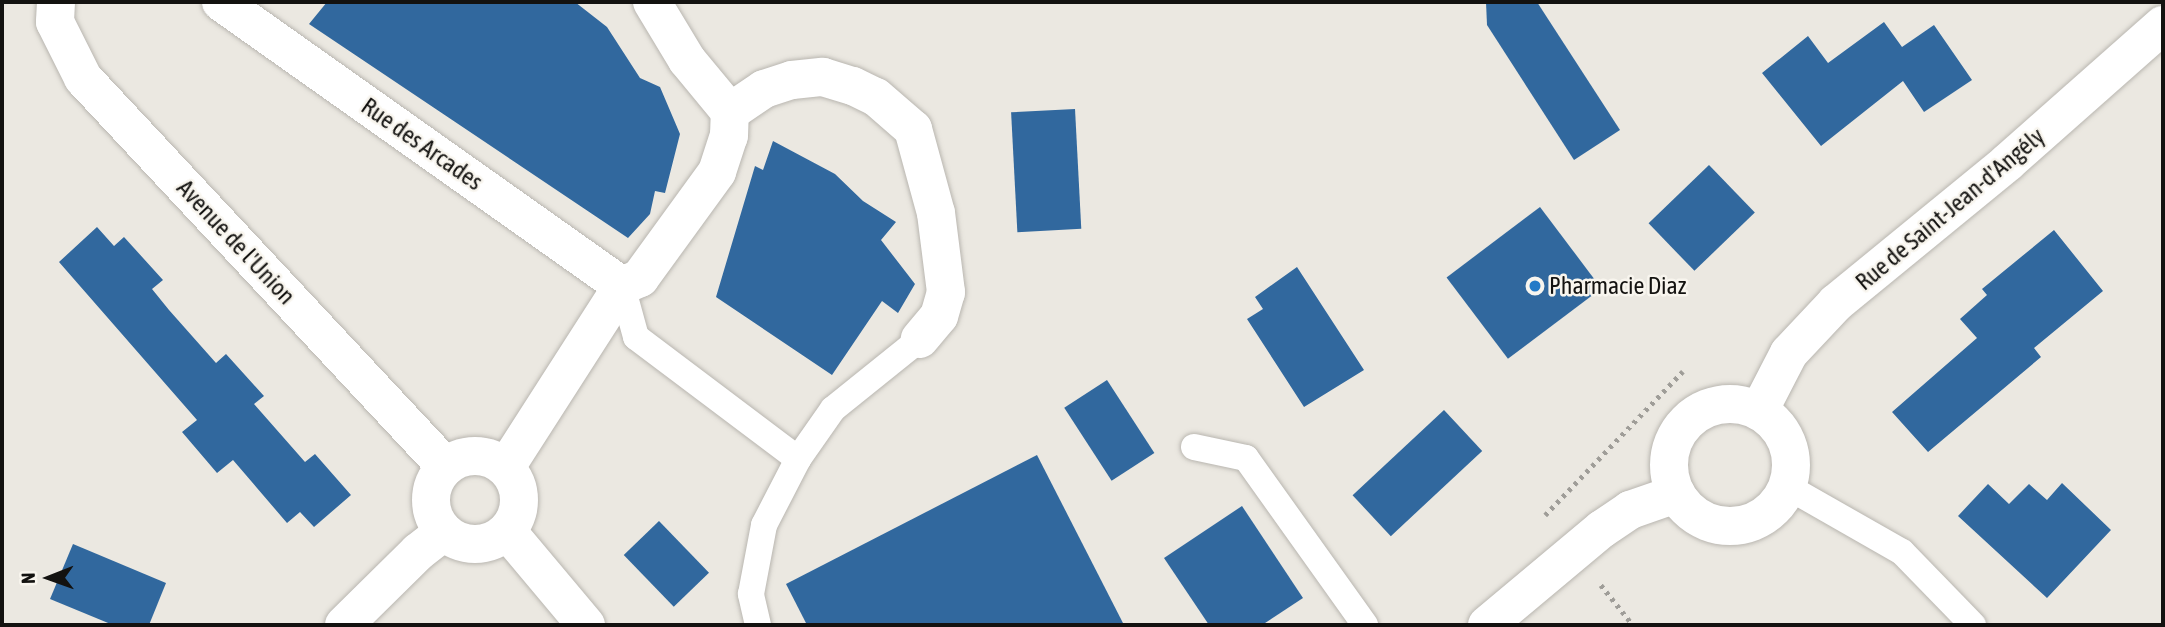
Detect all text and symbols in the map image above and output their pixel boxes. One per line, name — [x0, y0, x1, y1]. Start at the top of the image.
street label: Rue des Arcades — [356, 92, 488, 196]
street label: Rue de Saint-Jean-d'Angély — [1850, 122, 2050, 296]
street label: Avenue de l'Union — [171, 174, 301, 310]
place label: Pharmacie Diaz — [1549, 272, 1686, 300]
marker: Pharmacie Diaz — [1527, 278, 1543, 294]
north arrow — [14, 543, 84, 613]
text: N — [17, 573, 39, 584]

